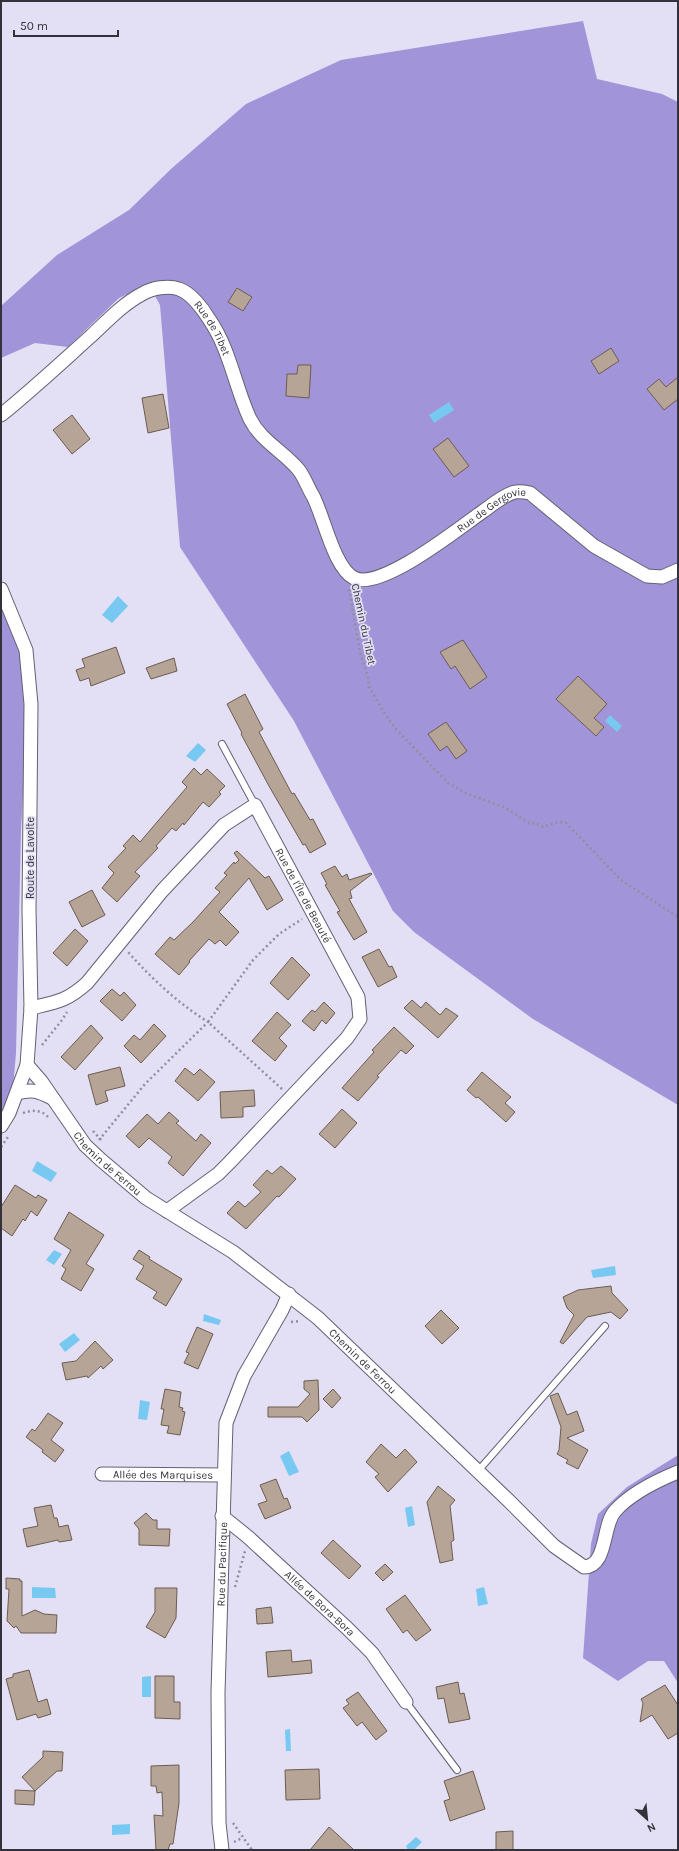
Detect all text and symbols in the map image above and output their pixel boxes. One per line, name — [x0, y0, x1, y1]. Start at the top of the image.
scale bar — [14, 12, 118, 38]
text: 50 m — [20, 19, 48, 33]
street label: Rue de Tibet — [191, 298, 233, 357]
street label: Rue de Gergovie — [454, 486, 527, 535]
street label: Chemin du Tibet — [349, 582, 378, 666]
street label: Route de Lavolte — [24, 817, 37, 899]
street label: Rue de l'Île de Beauté — [272, 846, 334, 945]
street label: Chemin de Ferrou — [71, 1129, 144, 1199]
street label: Chemin de Ferrou — [326, 1326, 399, 1397]
street label: Allée des Marquises — [113, 1468, 213, 1482]
street label: Rue du Pacifique — [215, 1521, 230, 1607]
street label: Allée de Bora-Bora — [282, 1568, 357, 1639]
north arrow — [627, 1799, 667, 1839]
text: N — [645, 1820, 658, 1835]

